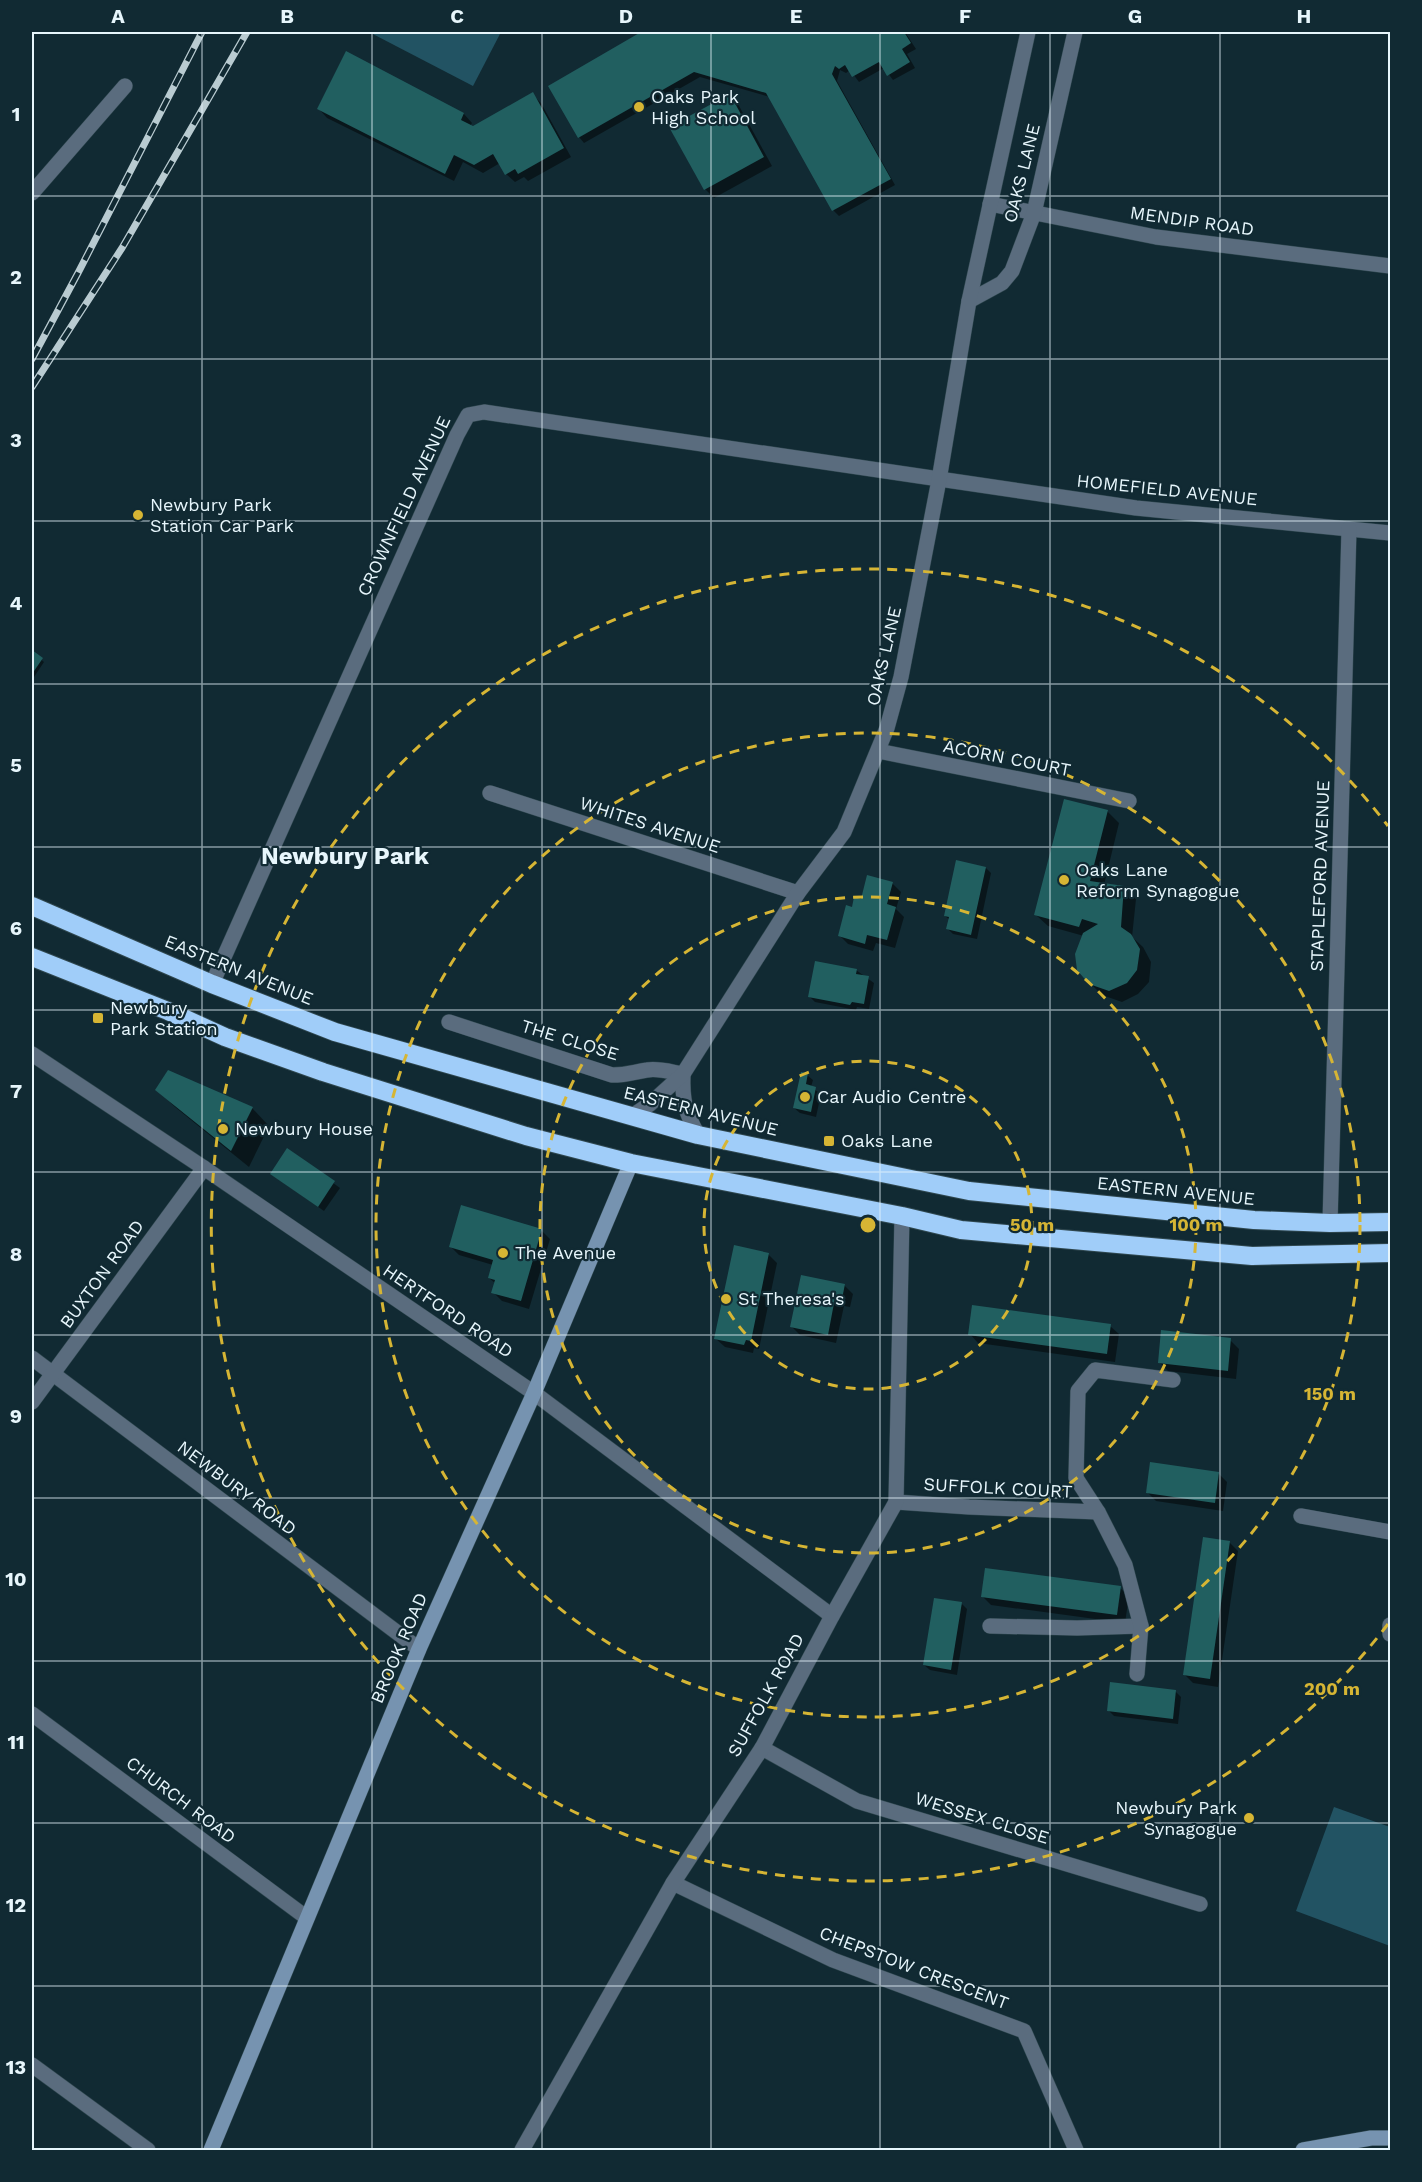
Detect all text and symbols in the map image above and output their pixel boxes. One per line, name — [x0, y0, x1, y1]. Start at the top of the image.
text: A — [111, 4, 125, 28]
text: B — [280, 4, 294, 28]
text: C — [450, 4, 464, 28]
text: D — [619, 4, 633, 28]
text: E — [790, 4, 802, 28]
text: F — [959, 4, 971, 28]
text: G — [1128, 4, 1142, 28]
text: H — [1297, 4, 1311, 28]
place label: Oaks Park High School — [651, 86, 756, 128]
marker: Oaks Park High School — [632, 100, 646, 114]
text: 1 — [12, 102, 20, 126]
street label: OAKS LANE — [999, 121, 1044, 225]
street label: MENDIP ROAD — [1129, 201, 1255, 240]
text: 2 — [10, 265, 22, 289]
street label: CROWNFIELD AVENUE — [353, 412, 455, 599]
text: 3 — [10, 428, 22, 452]
street label: HOMEFIELD AVENUE — [1076, 470, 1259, 509]
place label: Newbury Park Station Car Park — [150, 494, 294, 536]
marker: Newbury Park Station Car Park — [131, 508, 145, 522]
text: 4 — [10, 591, 23, 615]
street label: OAKS LANE — [862, 604, 905, 708]
street label: ACORN COURT — [941, 735, 1073, 780]
text: 5 — [10, 753, 22, 777]
street label: STAPLEFORD AVENUE — [1306, 780, 1333, 972]
street label: WHITES AVENUE — [577, 792, 723, 857]
district label: Newbury Park — [261, 842, 429, 870]
place label: Oaks Lane Reform Synagogue — [1076, 859, 1239, 901]
marker: Oaks Lane Reform Synagogue — [1057, 873, 1071, 887]
text: 6 — [10, 916, 22, 940]
street label: EASTERN AVENUE — [162, 930, 317, 1009]
place label: Newbury Park Station — [110, 997, 218, 1039]
marker: Newbury Park Station — [91, 1011, 105, 1025]
street label: THE CLOSE — [519, 1015, 621, 1064]
text: 7 — [10, 1079, 22, 1103]
street label: EASTERN AVENUE — [622, 1081, 781, 1140]
place label: Car Audio Centre — [817, 1086, 966, 1107]
marker: Car Audio Centre — [798, 1090, 812, 1104]
place label: Newbury House — [235, 1118, 373, 1139]
marker: Newbury House — [216, 1122, 230, 1136]
place label: Oaks Lane — [841, 1130, 933, 1151]
marker: Oaks Lane — [822, 1134, 836, 1148]
street label: EASTERN AVENUE — [1096, 1172, 1256, 1209]
text: 50 m — [1010, 1214, 1054, 1235]
text: 100 m — [1169, 1214, 1223, 1235]
centre of rings — [858, 1215, 878, 1235]
street label: BUXTON ROAD — [55, 1216, 148, 1332]
text: 8 — [10, 1242, 22, 1266]
place label: The Avenue — [515, 1242, 616, 1263]
marker: The Avenue — [496, 1246, 510, 1260]
street label: HERTFORD ROAD — [379, 1259, 517, 1362]
place label: St Theresa's — [738, 1288, 845, 1309]
marker: St Theresa's — [719, 1292, 733, 1306]
text: 150 m — [1304, 1383, 1356, 1404]
text: 9 — [10, 1404, 22, 1428]
street label: NEWBURY ROAD — [174, 1436, 301, 1539]
street label: SUFFOLK COURT — [923, 1473, 1073, 1502]
text: 10 — [5, 1567, 27, 1591]
street label: BROOK ROAD — [366, 1589, 431, 1706]
street label: SUFFOLK ROAD — [723, 1629, 808, 1760]
text: 200 m — [1304, 1678, 1360, 1699]
text: 11 — [7, 1730, 25, 1754]
street label: CHURCH ROAD — [122, 1752, 240, 1848]
street label: WESSEX CLOSE — [912, 1787, 1052, 1848]
place label: Newbury Park Synagogue — [1115, 1797, 1237, 1839]
marker: Newbury Park Synagogue — [1242, 1811, 1256, 1825]
text: 12 — [6, 1893, 26, 1917]
street label: CHEPSTOW CRESCENT — [817, 1922, 1012, 2013]
text: 13 — [6, 2055, 26, 2079]

